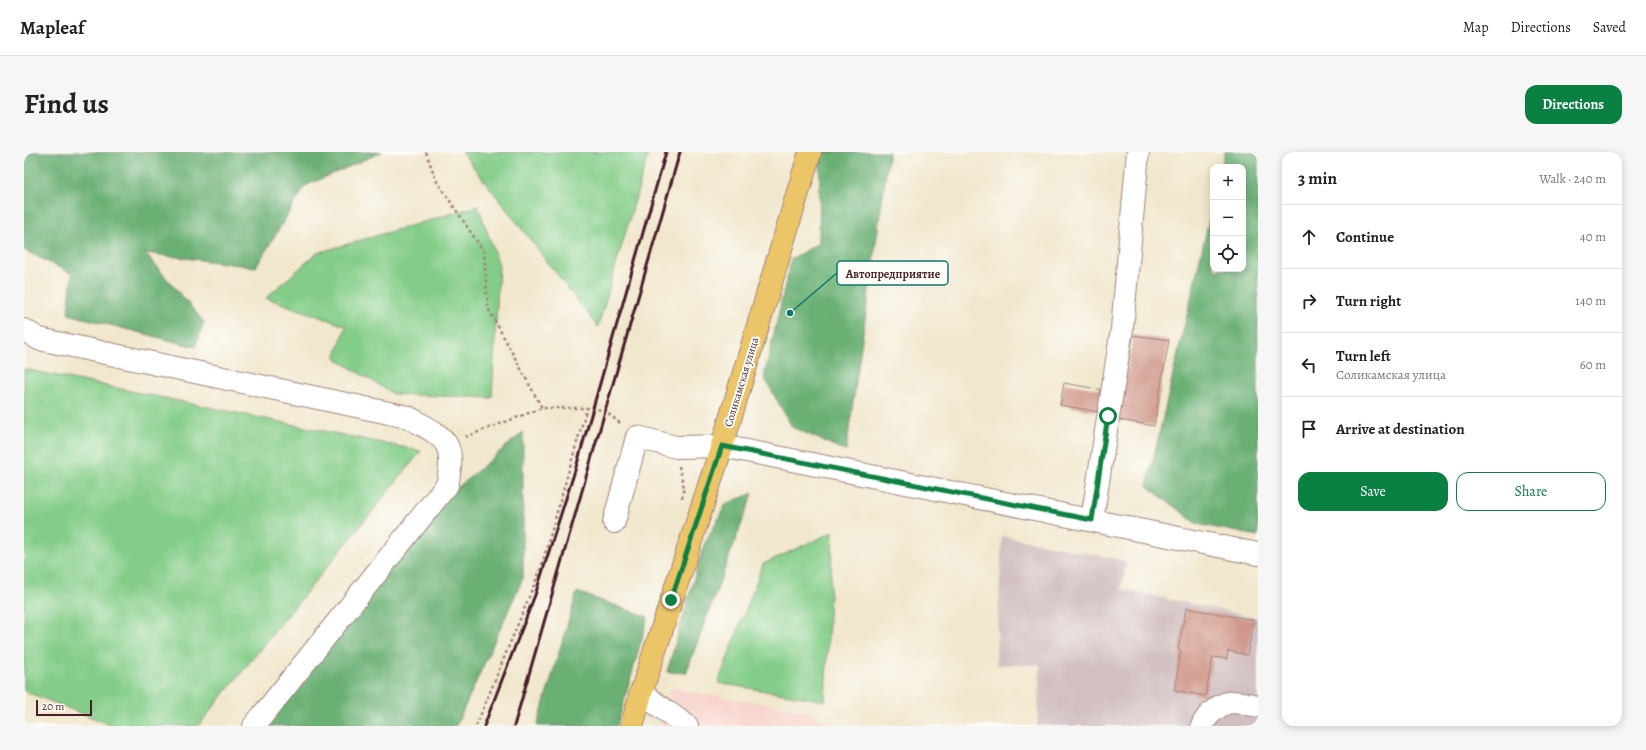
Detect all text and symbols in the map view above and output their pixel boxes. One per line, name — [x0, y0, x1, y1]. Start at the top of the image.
text: Mapleaf — [20, 15, 85, 41]
text: Map — [1463, 18, 1489, 37]
text: Directions — [1511, 18, 1571, 37]
text: Saved — [1593, 18, 1626, 37]
text: Find us — [24, 85, 109, 123]
button: Directions — [1525, 85, 1622, 124]
map controls — [1210, 164, 1246, 272]
button: + — [1210, 164, 1246, 200]
text: 3 min — [1298, 167, 1337, 190]
text: Walk · 240 m — [1539, 170, 1606, 187]
button: − — [1210, 200, 1246, 236]
icon: ahead — [1298, 226, 1320, 248]
text: Continue — [1336, 227, 1394, 247]
text: 40 m — [1580, 228, 1606, 245]
button: locate — [1210, 236, 1246, 272]
callout: Автопредприятие — [837, 261, 948, 285]
text: Автопредприятие — [845, 266, 941, 282]
icon: right — [1298, 290, 1320, 312]
text: Turn right — [1336, 291, 1401, 311]
text: 140 m — [1575, 292, 1606, 309]
street label: Соликамская улица — [721, 335, 763, 429]
text: Turn left — [1336, 346, 1391, 366]
icon: left — [1298, 354, 1320, 376]
text: 60 m — [1580, 356, 1606, 373]
text: Соликамская улица — [1336, 366, 1446, 383]
route start — [1099, 407, 1117, 425]
icon: arrive — [1298, 418, 1320, 440]
text: Arrive at destination — [1336, 419, 1465, 439]
button: Save — [1298, 472, 1448, 511]
button: Share — [1456, 472, 1606, 511]
route end — [662, 591, 680, 609]
scale bar — [36, 698, 92, 717]
text: 20 m — [42, 699, 64, 714]

